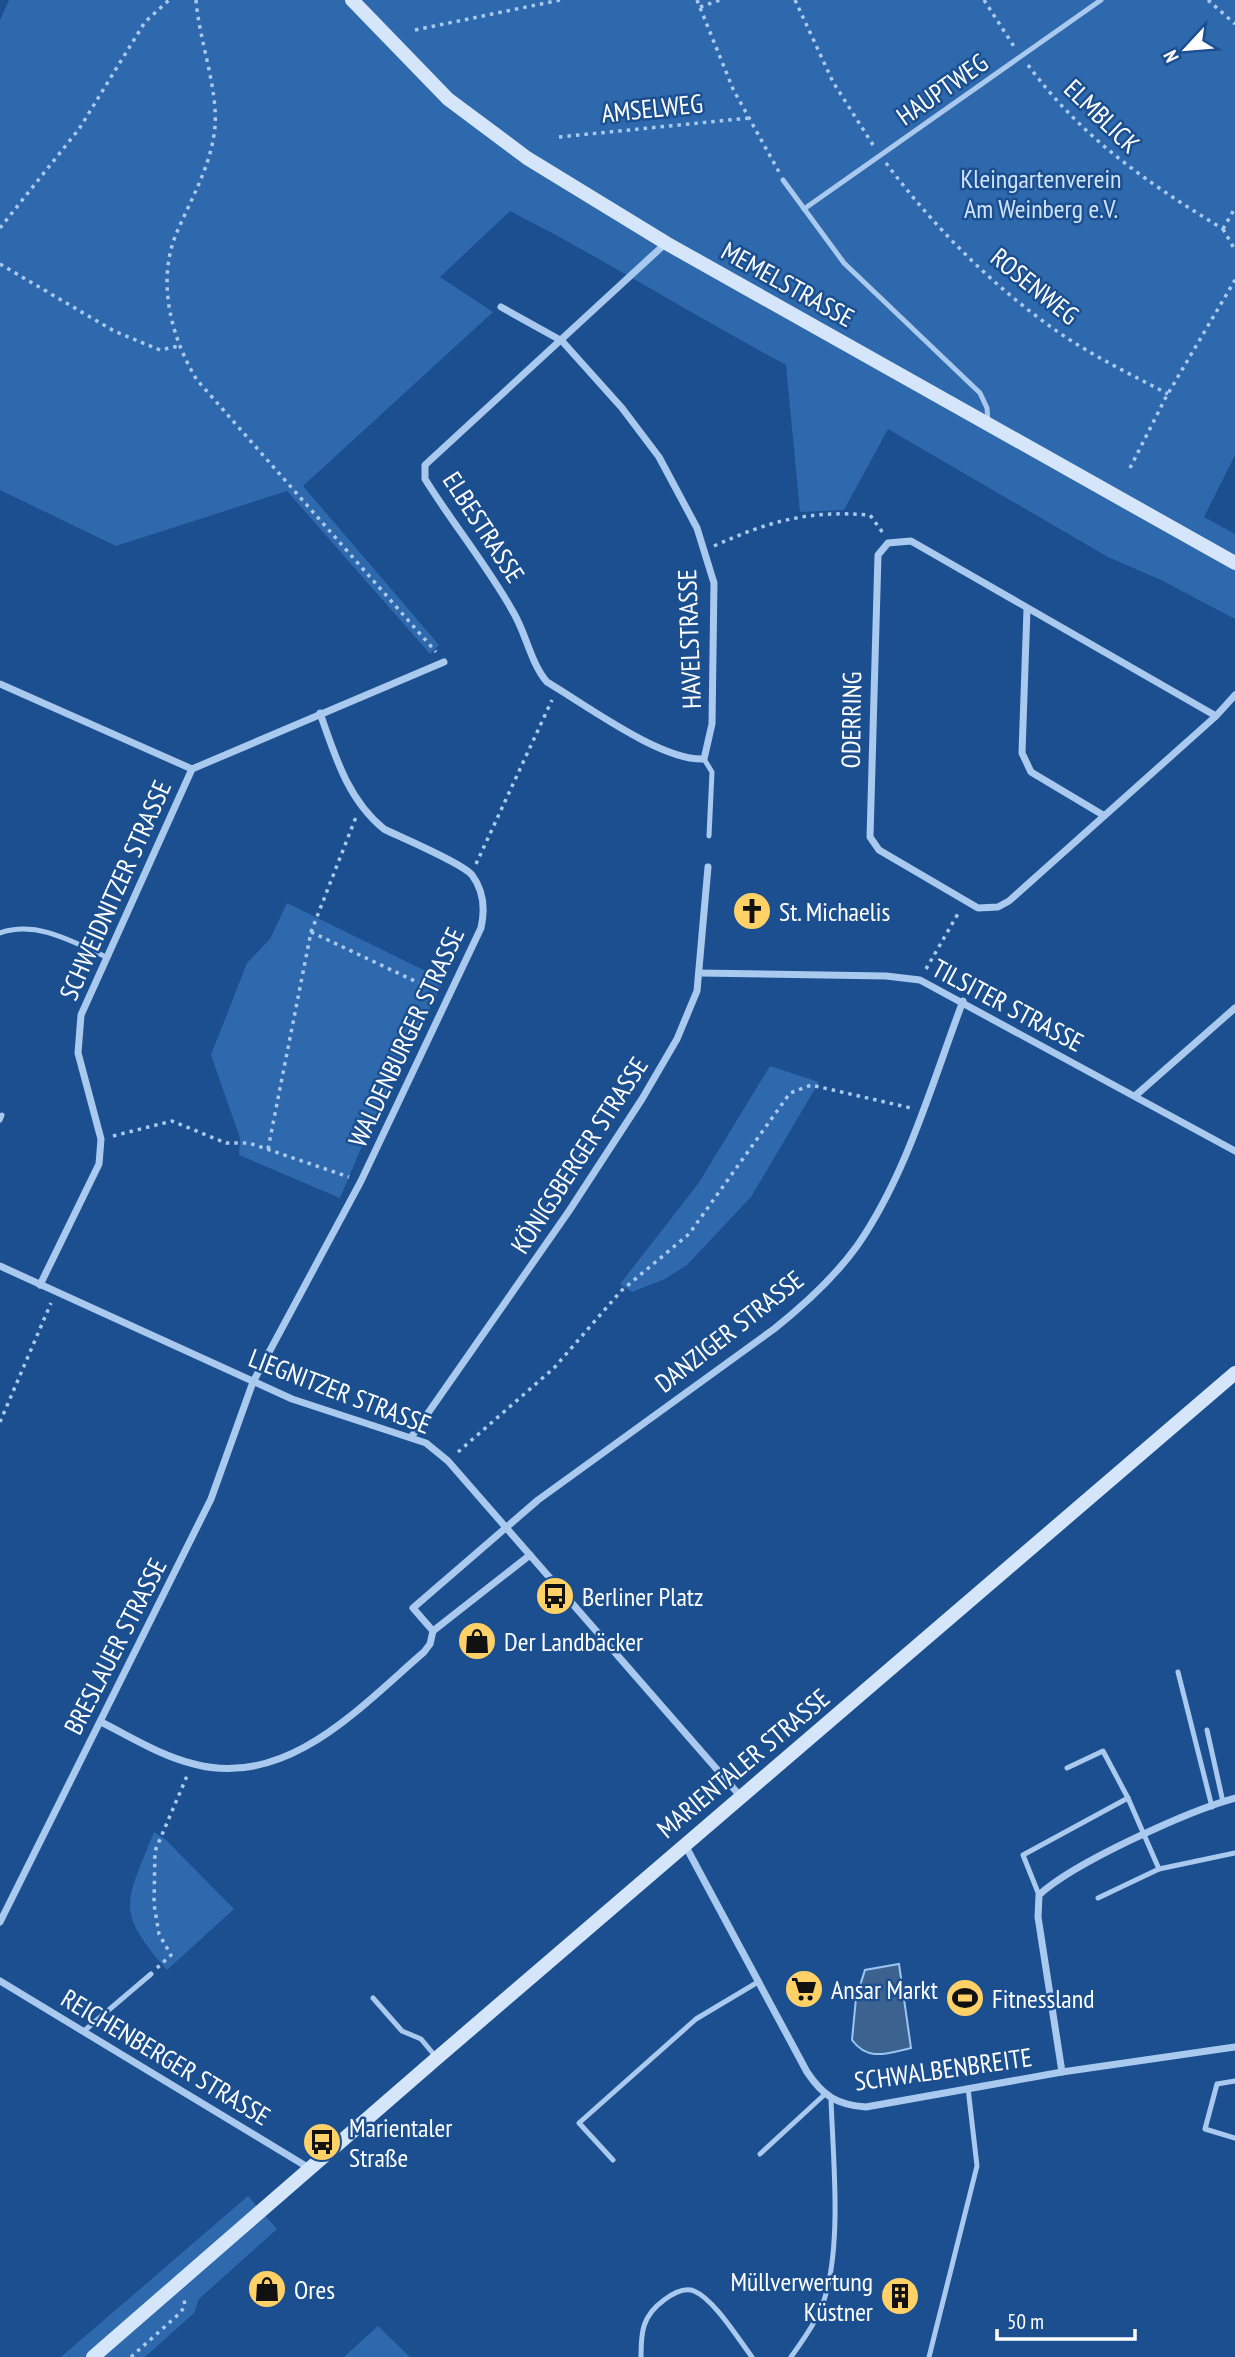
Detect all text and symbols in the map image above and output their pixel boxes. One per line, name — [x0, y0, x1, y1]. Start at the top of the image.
north arrow — [1151, 14, 1221, 84]
street label: HAUPTWEG — [890, 46, 994, 132]
text: N — [1158, 47, 1184, 66]
street label: ELMBLICK — [1057, 72, 1147, 160]
street label: AMSELWEG — [600, 86, 704, 130]
park label: Kleingartenverein Am Weinberg e.V. — [961, 162, 1121, 225]
street label: MEMELSTRASSE — [716, 234, 860, 334]
street label: ROSENWEG — [984, 241, 1086, 331]
street label: ELBESTRASSE — [436, 465, 532, 589]
street label: HAVELSTRASSE — [670, 569, 708, 709]
street label: ODERRING — [834, 671, 868, 769]
street label: SCHWEIDNITZER STRASSE — [52, 775, 178, 1005]
church icon: St. Michaelis — [731, 890, 773, 932]
place label: St. Michaelis — [779, 895, 890, 928]
street label: WALDENBURGER STRASSE — [341, 922, 471, 1152]
street label: TILSITER STRASSE — [927, 951, 1089, 1059]
street label: KÖNIGSBERGER STRASSE — [503, 1050, 655, 1260]
street label: DANZIGER STRASSE — [648, 1263, 810, 1399]
street label: LIEGNITZER STRASSE — [244, 1341, 436, 1441]
street label: BRESLAUER STRASSE — [56, 1552, 174, 1740]
bus stop icon: Berliner Platz — [534, 1575, 576, 1617]
place label: Berliner Platz — [582, 1580, 703, 1613]
shop icon: Der Landbäcker — [456, 1620, 498, 1662]
place label: Der Landbäcker — [504, 1625, 643, 1658]
street label: MARIENTALER STRASSE — [650, 1681, 836, 1845]
supermarket icon: Ansar Markt — [783, 1968, 825, 2010]
place label: Ansar Markt — [831, 1973, 938, 2006]
sports icon: Fitnessland — [944, 1977, 986, 2019]
street label: REICHENBERGER STRASSE — [55, 1982, 277, 2132]
place label: Fitnessland — [992, 1982, 1094, 2015]
street label: SCHWALBENBREITE — [852, 2040, 1034, 2098]
place label: Marientaler Straße — [349, 2111, 452, 2174]
bus stop icon: Marientaler Straße — [301, 2121, 343, 2163]
place label: Müllverwertung Küstner — [730, 2265, 873, 2328]
shop icon: Ores — [246, 2268, 288, 2310]
place label: Ores — [294, 2273, 335, 2306]
building icon: Müllverwertung Küstner — [879, 2275, 921, 2317]
scale bar — [997, 2298, 1135, 2342]
text: 50 m — [1007, 2308, 1044, 2335]

